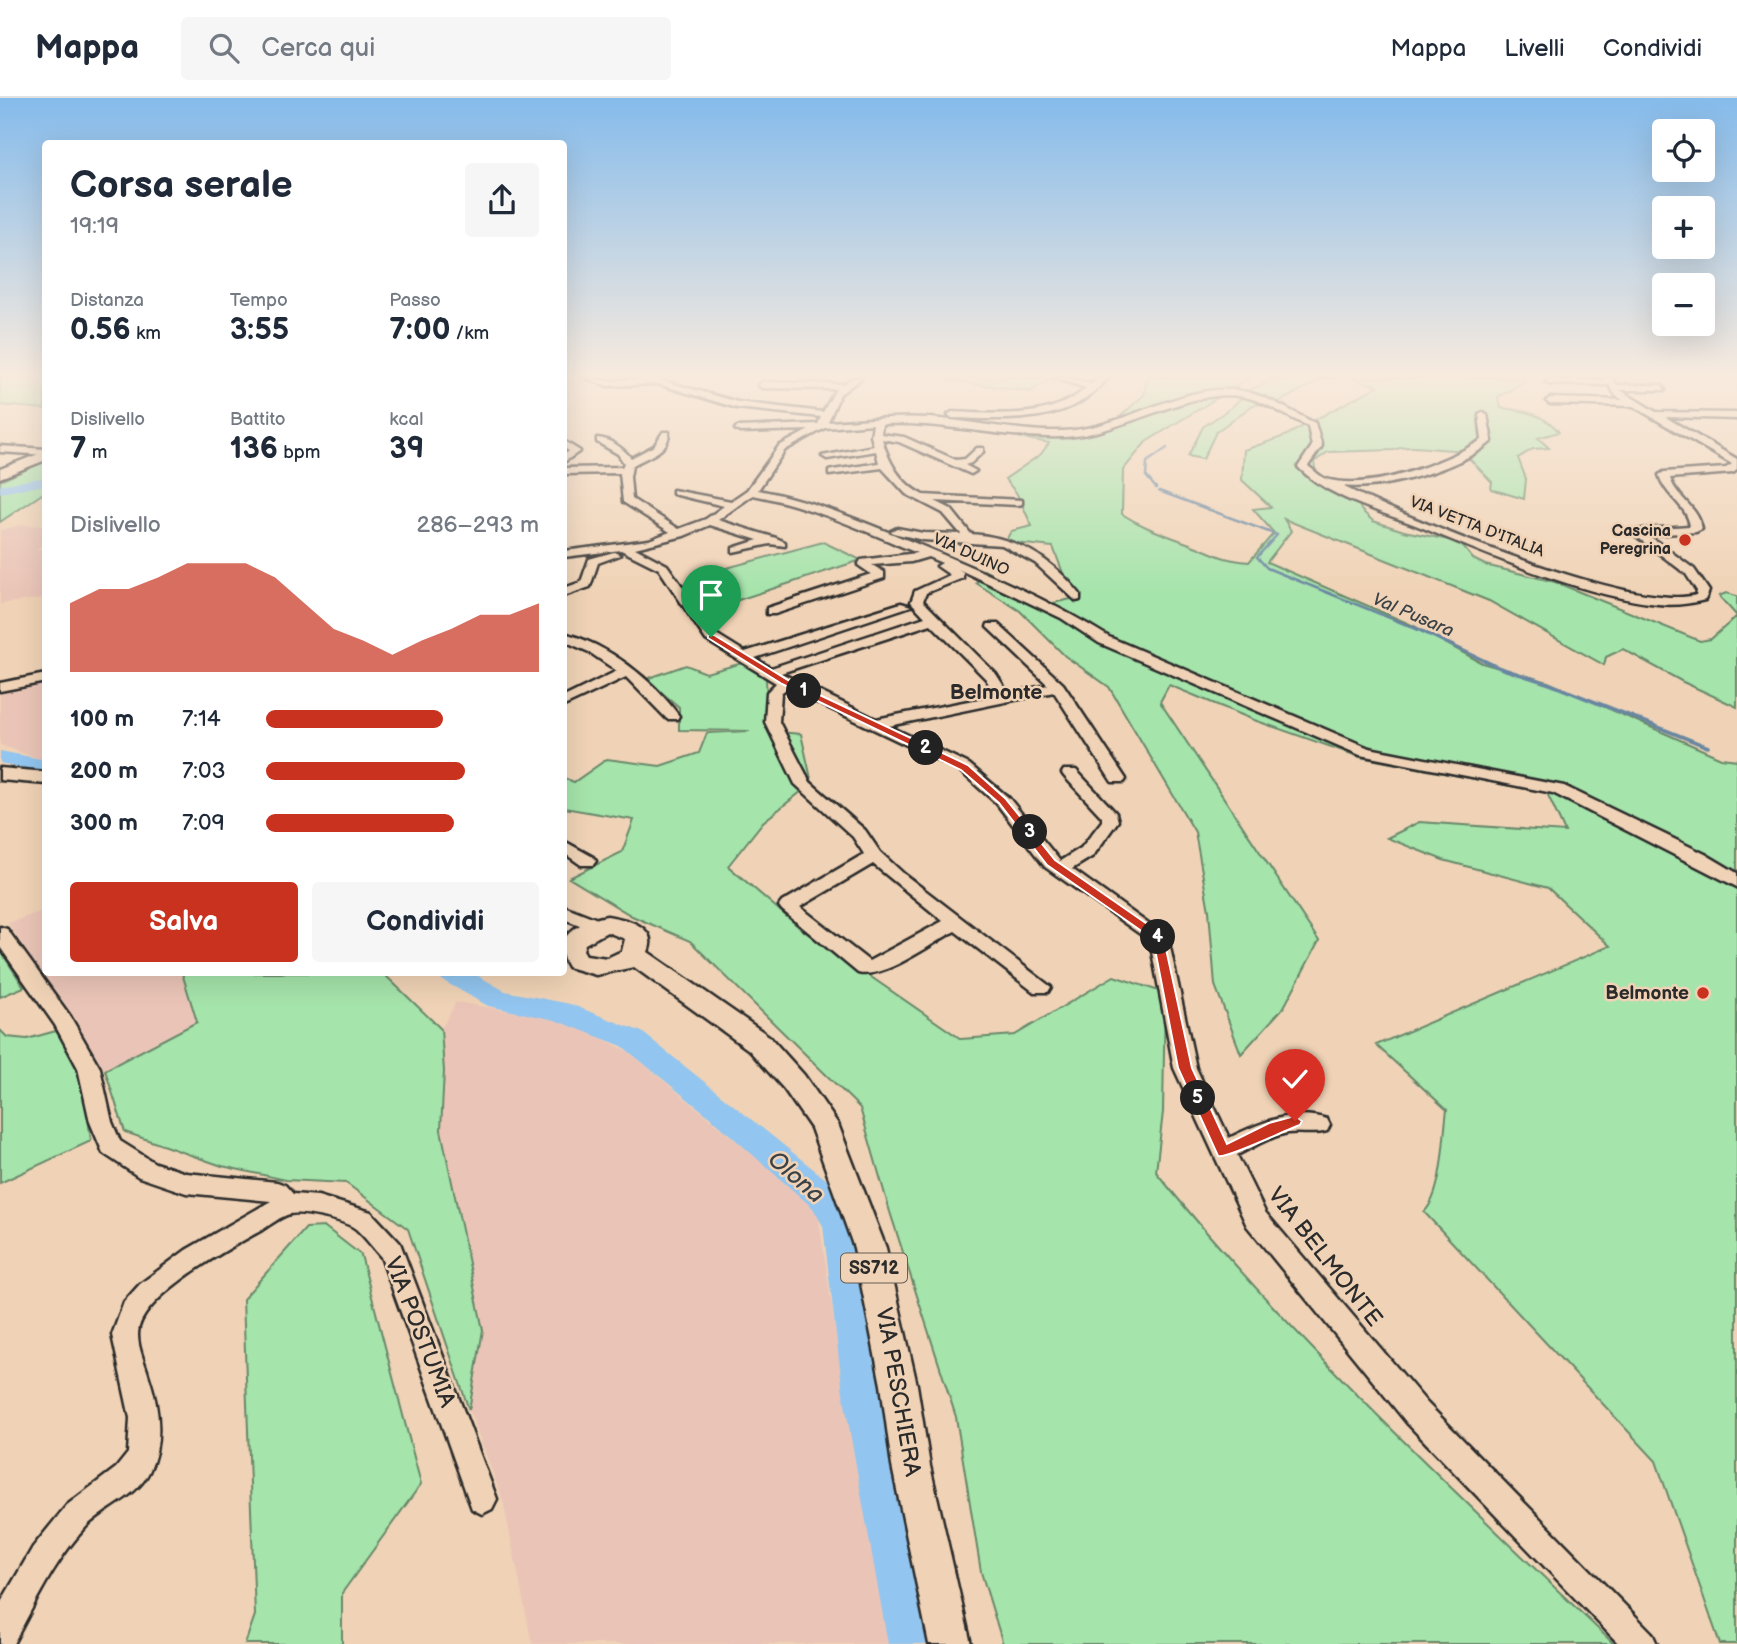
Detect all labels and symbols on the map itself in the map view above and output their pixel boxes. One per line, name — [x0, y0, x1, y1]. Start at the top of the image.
street label: VIA VETTA D'ITALIA — [1407, 493, 1547, 561]
place label: Cascina Peregrina — [1600, 522, 1671, 559]
street label: VIA DUINO — [930, 530, 1012, 580]
marker: Cascina Peregrina — [1677, 532, 1693, 548]
pin — [681, 565, 741, 637]
water label: Val Pusara — [1369, 588, 1457, 642]
pin: 1 — [786, 674, 822, 708]
district label: Belmonte — [950, 680, 1042, 705]
pin: 2 — [908, 730, 944, 766]
pin: 3 — [1012, 814, 1048, 850]
pin: 4 — [1140, 920, 1176, 954]
place label: Belmonte — [1605, 982, 1689, 1005]
marker: Belmonte — [1695, 985, 1711, 1001]
pin — [1265, 1049, 1325, 1121]
pin: 5 — [1180, 1080, 1216, 1116]
water label: Olona — [762, 1145, 830, 1209]
street label: VIA BELMONTE — [1262, 1182, 1388, 1332]
street label: VIA POSTUMIA — [378, 1253, 462, 1412]
road number: SS712 — [841, 1254, 907, 1282]
street label: VIA PESCHIERA — [869, 1305, 927, 1480]

